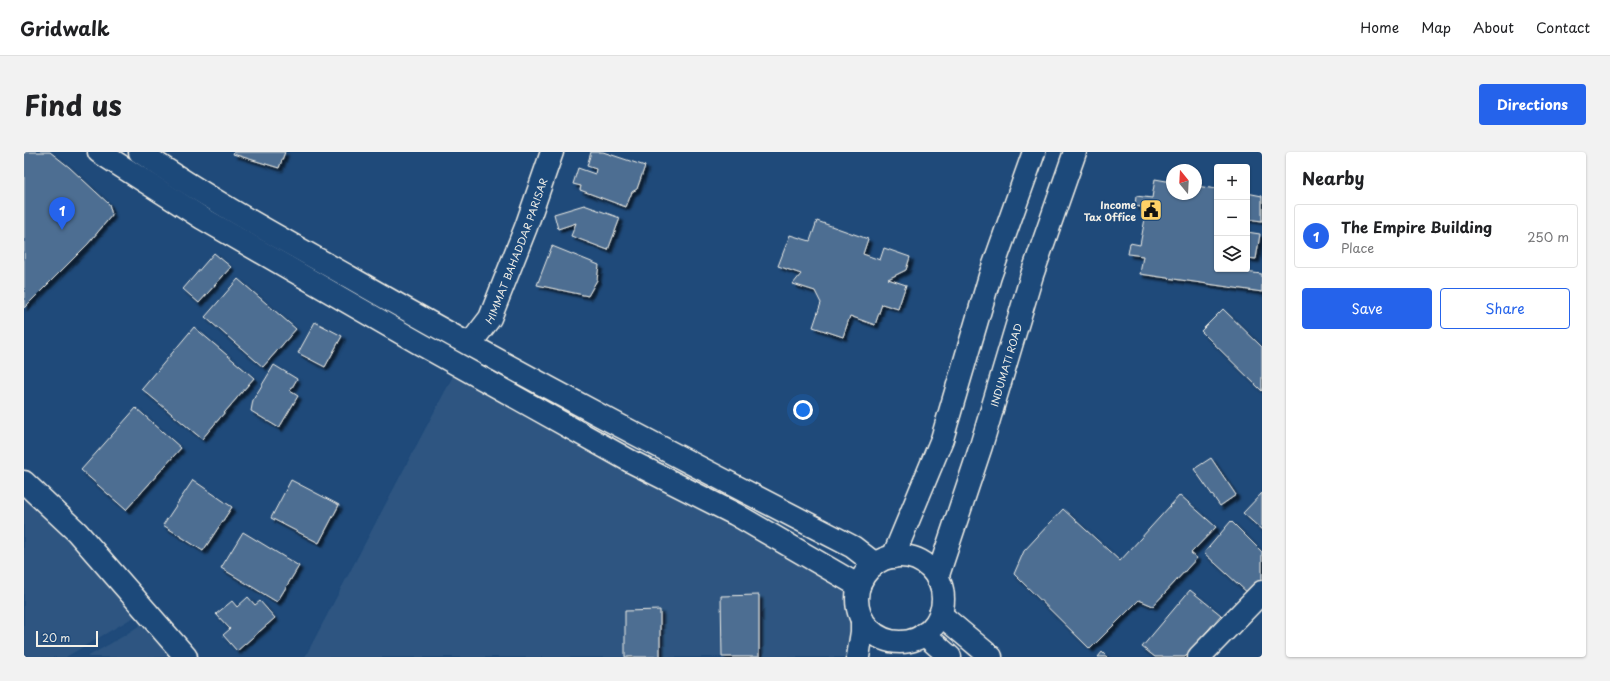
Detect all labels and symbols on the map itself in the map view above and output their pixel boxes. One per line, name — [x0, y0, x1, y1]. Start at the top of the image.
north arrow — [1166, 164, 1202, 200]
street label: HIMMAT BAHADDAR PARISAR — [481, 176, 550, 327]
pin: 1 — [49, 197, 75, 230]
place label: Income Tax Office — [1084, 197, 1137, 224]
public building icon: Income Tax Office — [1138, 197, 1164, 223]
street label: INDUMATI ROAD — [986, 321, 1025, 408]
your location — [793, 400, 813, 420]
scale bar — [36, 629, 98, 648]

